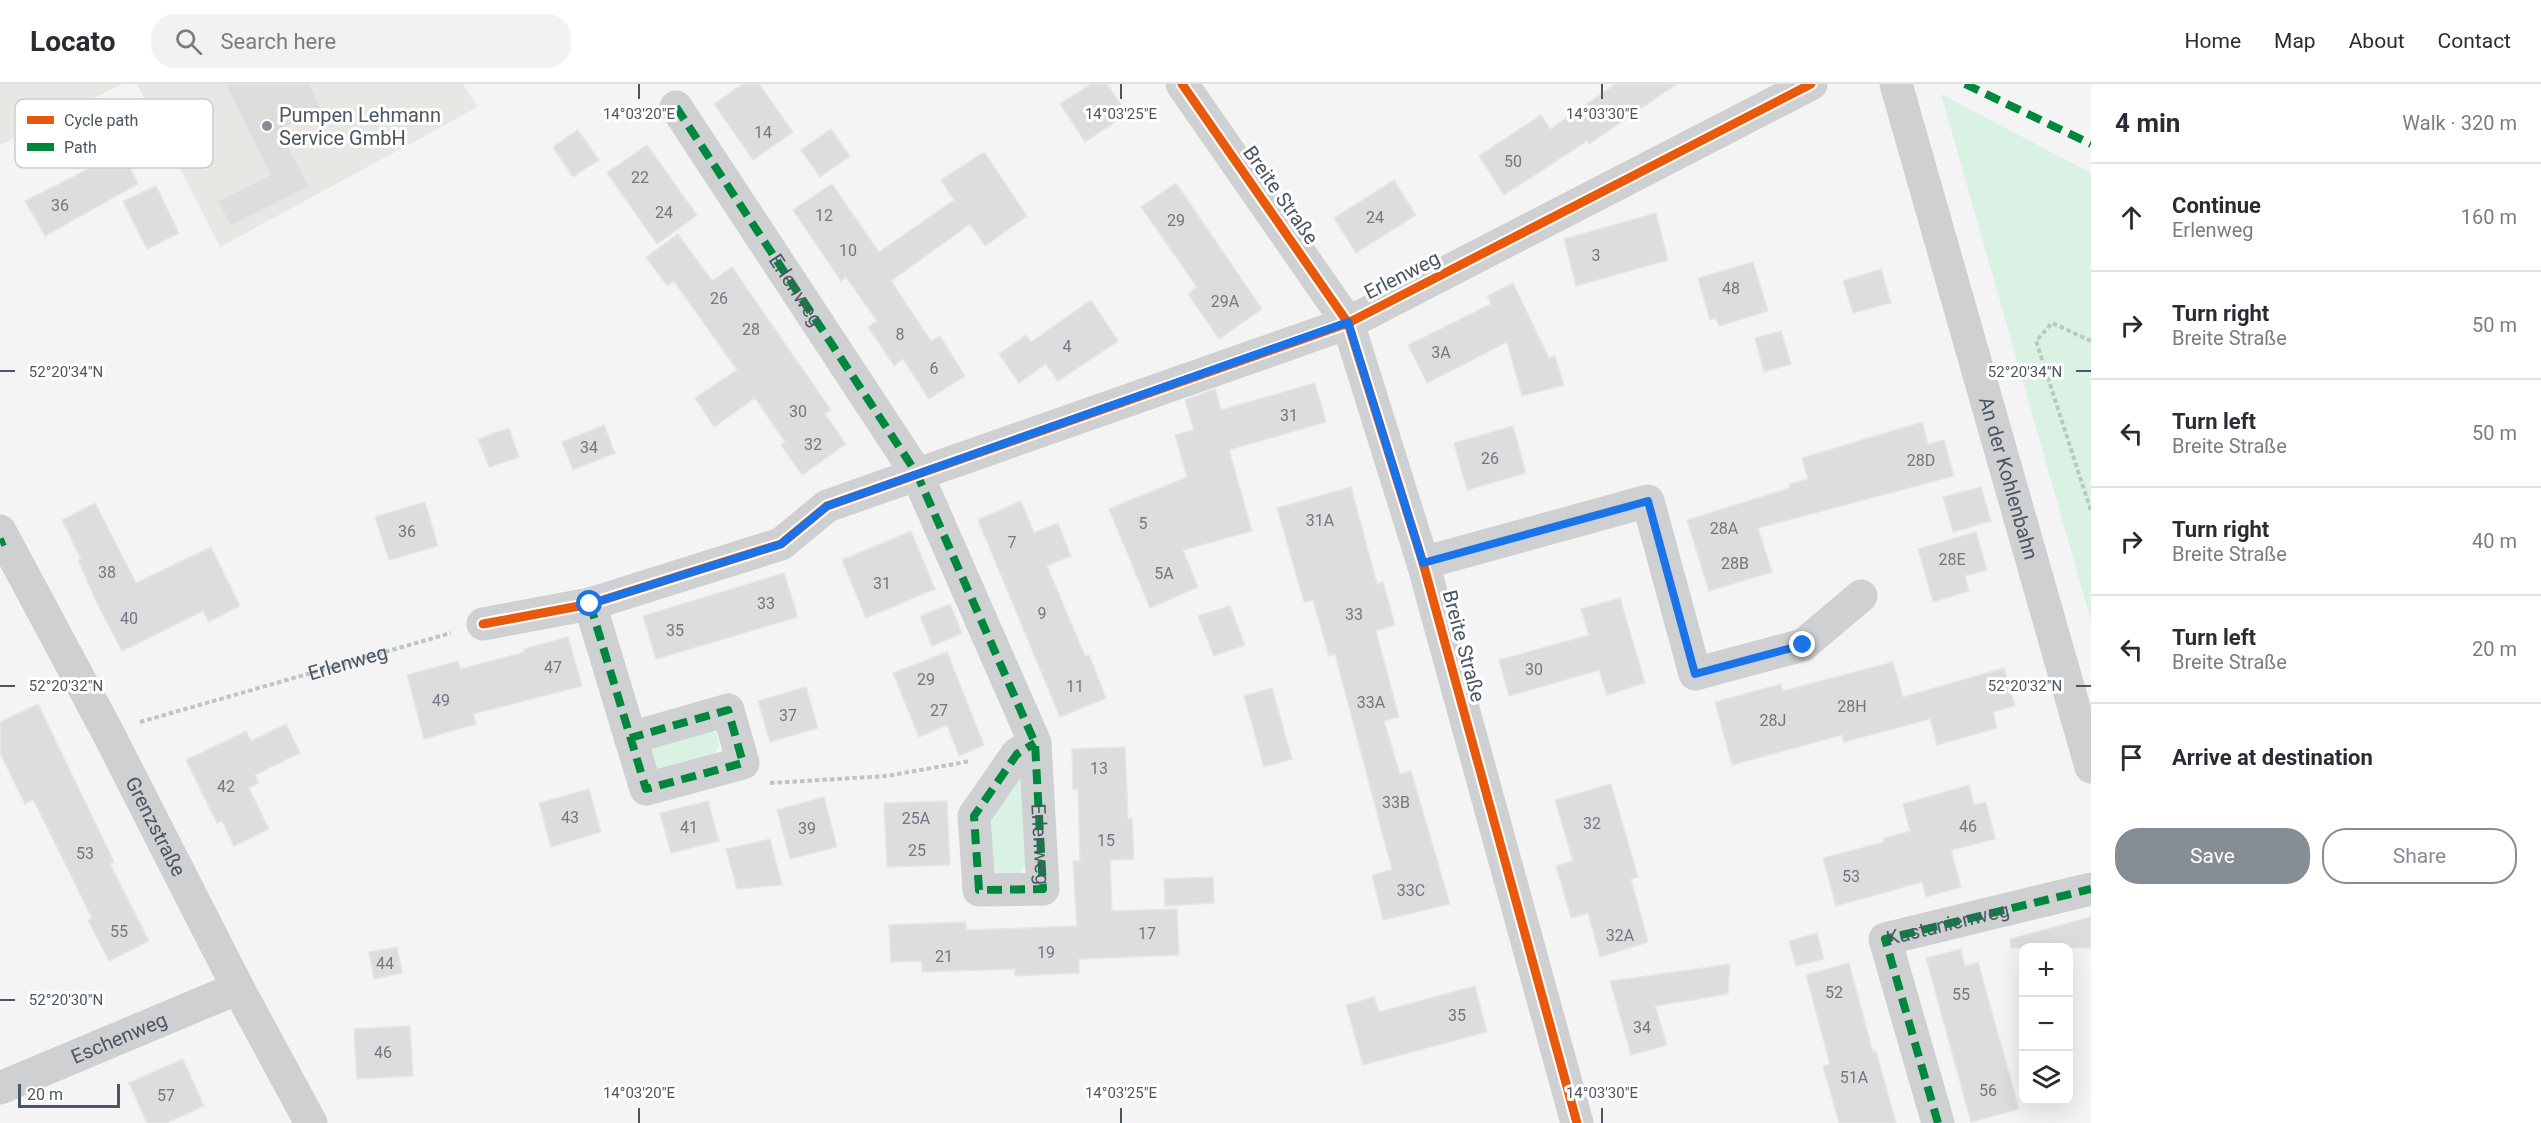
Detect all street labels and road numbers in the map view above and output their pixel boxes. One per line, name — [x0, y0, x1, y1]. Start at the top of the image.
street label: Breite Straße — [1238, 141, 1324, 249]
street label: Erlenweg — [1360, 246, 1444, 304]
street label: Erlenweg — [764, 249, 829, 331]
street label: An der Kohlenbahn — [1974, 394, 2043, 562]
street label: Breite Straße — [1438, 587, 1490, 705]
street label: Erlenweg — [305, 640, 390, 685]
street label: Grenzstraße — [120, 773, 191, 880]
street label: Erlenweg — [1026, 803, 1055, 885]
street label: Kastanienweg — [1884, 897, 2012, 950]
street label: Eschenweg — [67, 1007, 170, 1069]

